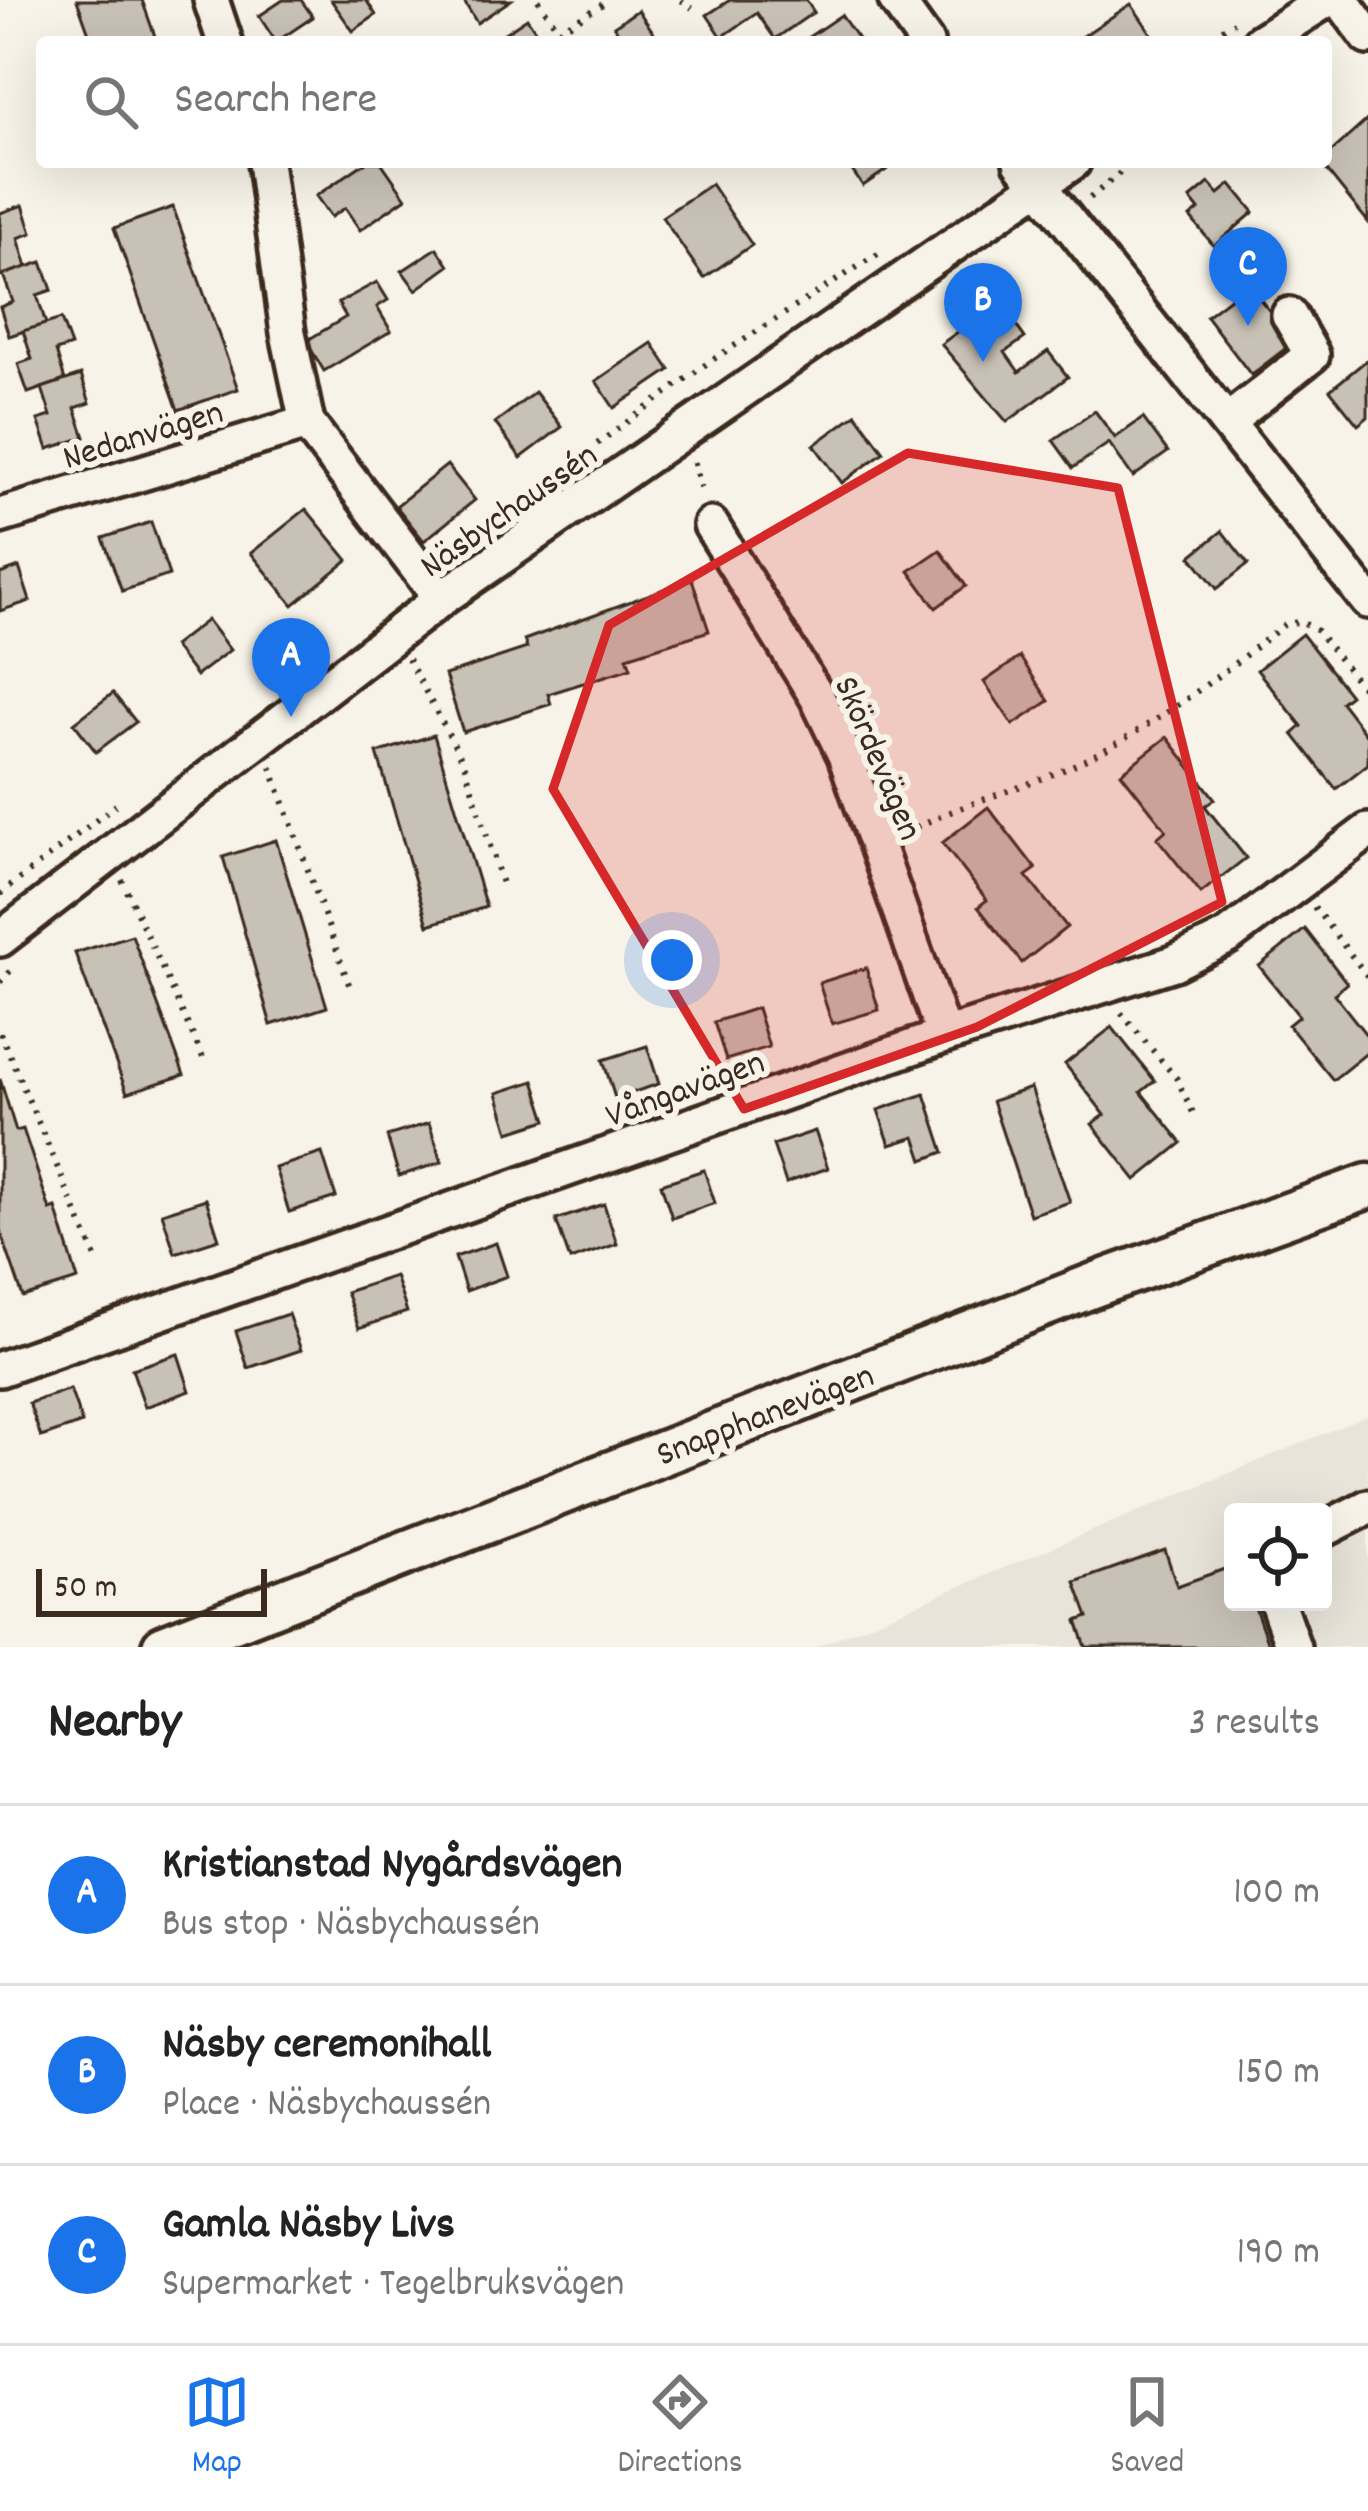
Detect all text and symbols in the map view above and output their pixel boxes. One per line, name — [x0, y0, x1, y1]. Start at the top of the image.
search box — [36, 36, 1332, 168]
icon: search — [78, 69, 144, 135]
text: Search here — [174, 70, 377, 134]
pin: C — [1209, 227, 1287, 326]
pin: B — [944, 263, 1022, 362]
street label: Nedanvägen — [57, 389, 230, 487]
street label: Näsbychaussén — [411, 432, 610, 594]
pin: A — [252, 618, 330, 717]
street label: Skördevägen — [818, 669, 933, 850]
your location — [642, 930, 702, 990]
street label: Vångavägen — [599, 1039, 773, 1144]
street label: Snapphanevägen — [650, 1352, 883, 1483]
map controls — [1224, 1503, 1332, 1611]
button: locate — [1224, 1503, 1332, 1611]
scale bar — [36, 1563, 267, 1616]
text: 50 m — [54, 1566, 118, 1613]
text: Nearby — [48, 1689, 181, 1761]
text: 3 results — [1189, 1698, 1320, 1753]
text: Kristianstad Nygårdsvägen — [162, 1835, 622, 1899]
text: A — [76, 1867, 98, 1922]
text: 100 m — [1233, 1867, 1320, 1922]
text: Bus stop · Näsbychaussén — [162, 1899, 540, 1954]
text: Näsby ceremonihall — [162, 2015, 491, 2079]
text: B — [78, 2047, 96, 2102]
text: 150 m — [1236, 2047, 1320, 2102]
text: Place · Näsbychaussén — [162, 2079, 491, 2134]
text: Gamla Näsby Livs — [162, 2195, 455, 2259]
text: C — [77, 2227, 97, 2282]
text: 190 m — [1237, 2227, 1320, 2282]
text: Supermarket · Tegelbruksvägen — [162, 2259, 624, 2314]
tab: Map — [184, 2369, 250, 2488]
tab: Directions — [618, 2369, 743, 2488]
tab: Saved — [1110, 2369, 1184, 2488]

